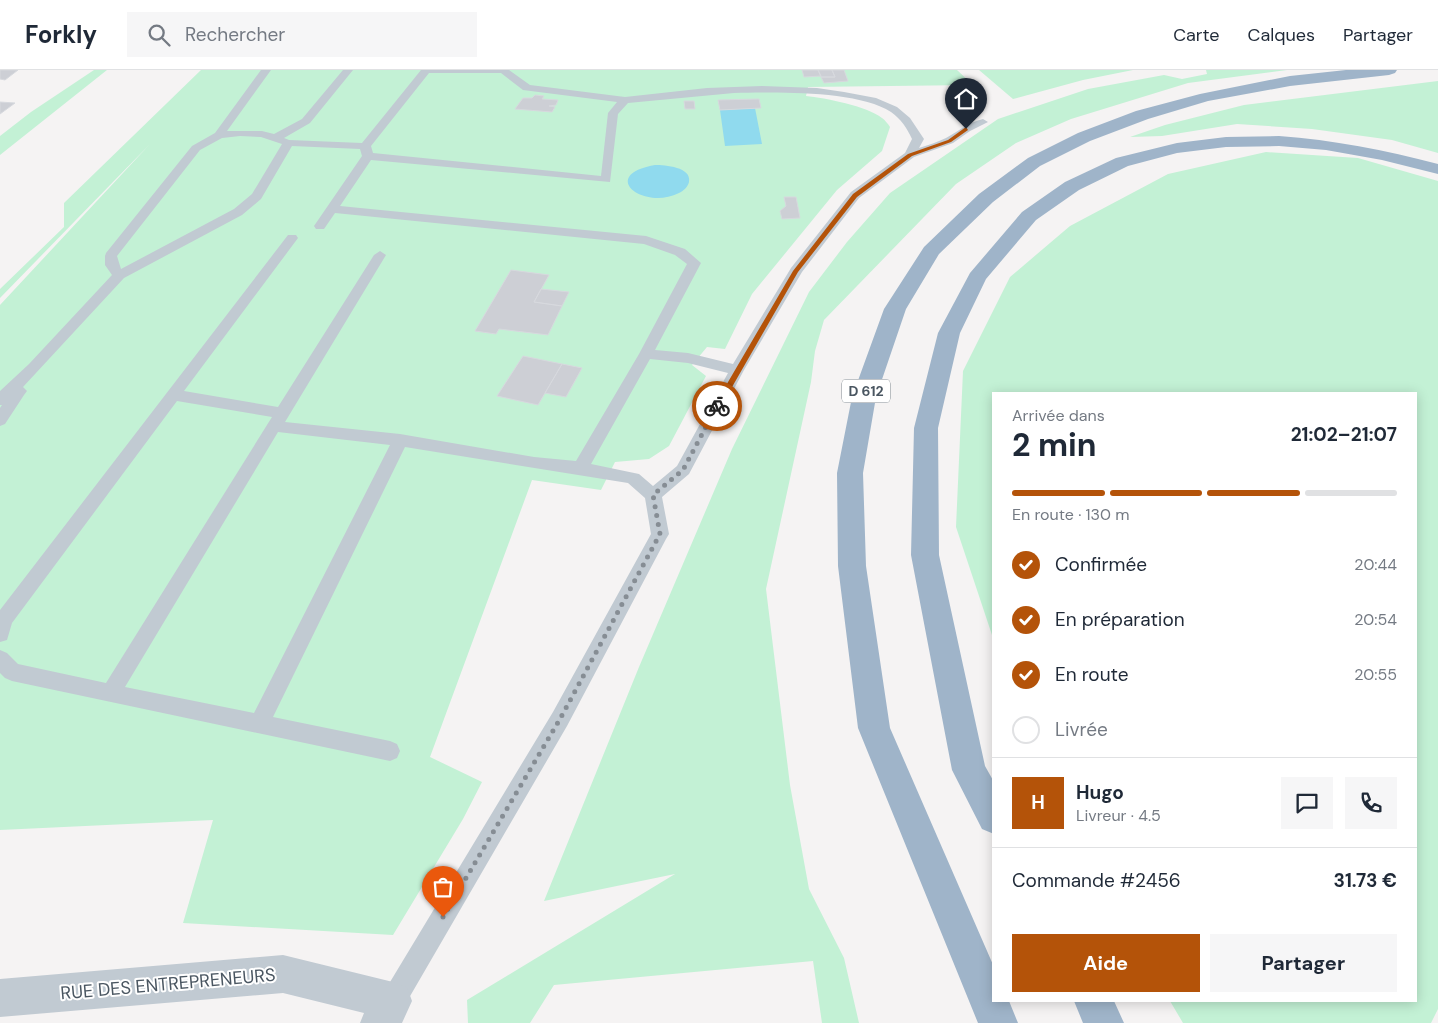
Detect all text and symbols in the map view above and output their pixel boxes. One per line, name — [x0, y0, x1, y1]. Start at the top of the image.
search box — [127, 12, 477, 57]
text: Forkly — [25, 19, 97, 50]
icon: search — [145, 21, 173, 49]
text: Rechercher — [185, 22, 285, 47]
text: Carte — [1173, 23, 1220, 47]
text: Calques — [1248, 23, 1315, 47]
text: Partager — [1343, 23, 1413, 47]
pin — [945, 78, 987, 129]
icon: home — [952, 85, 980, 113]
road number: D 612 — [842, 380, 890, 402]
courier — [692, 381, 742, 431]
icon: bike — [703, 392, 731, 420]
text: Arrivée dans — [1012, 405, 1105, 426]
text: 21:02–21:07 — [1291, 422, 1397, 447]
text: 2 min — [1012, 424, 1097, 466]
text: En route · 130 m — [1012, 504, 1129, 525]
icon: check — [1012, 551, 1040, 579]
text: Confirmée — [1055, 552, 1147, 577]
text: 20:44 — [1354, 554, 1397, 575]
icon: check — [1012, 606, 1040, 634]
text: En préparation — [1055, 607, 1185, 632]
text: 20:54 — [1354, 609, 1397, 630]
icon: check — [1012, 661, 1040, 689]
text: En route — [1055, 662, 1129, 687]
text: 20:55 — [1354, 664, 1397, 685]
text: Livrée — [1055, 717, 1108, 742]
button: chat — [1281, 777, 1333, 829]
button: phone — [1345, 777, 1397, 829]
text: Hugo — [1076, 780, 1124, 805]
text: H — [1031, 790, 1045, 815]
text: Livreur · 4.5 — [1076, 805, 1161, 826]
pin — [422, 866, 464, 917]
text: Commande #2456 — [1012, 868, 1181, 893]
text: 31.73 € — [1334, 868, 1397, 893]
icon: bag — [429, 873, 457, 901]
button: Aide — [1012, 934, 1200, 992]
button: Partager — [1210, 934, 1397, 992]
street label: RUE DES ENTREPRENEURS — [60, 963, 276, 1005]

